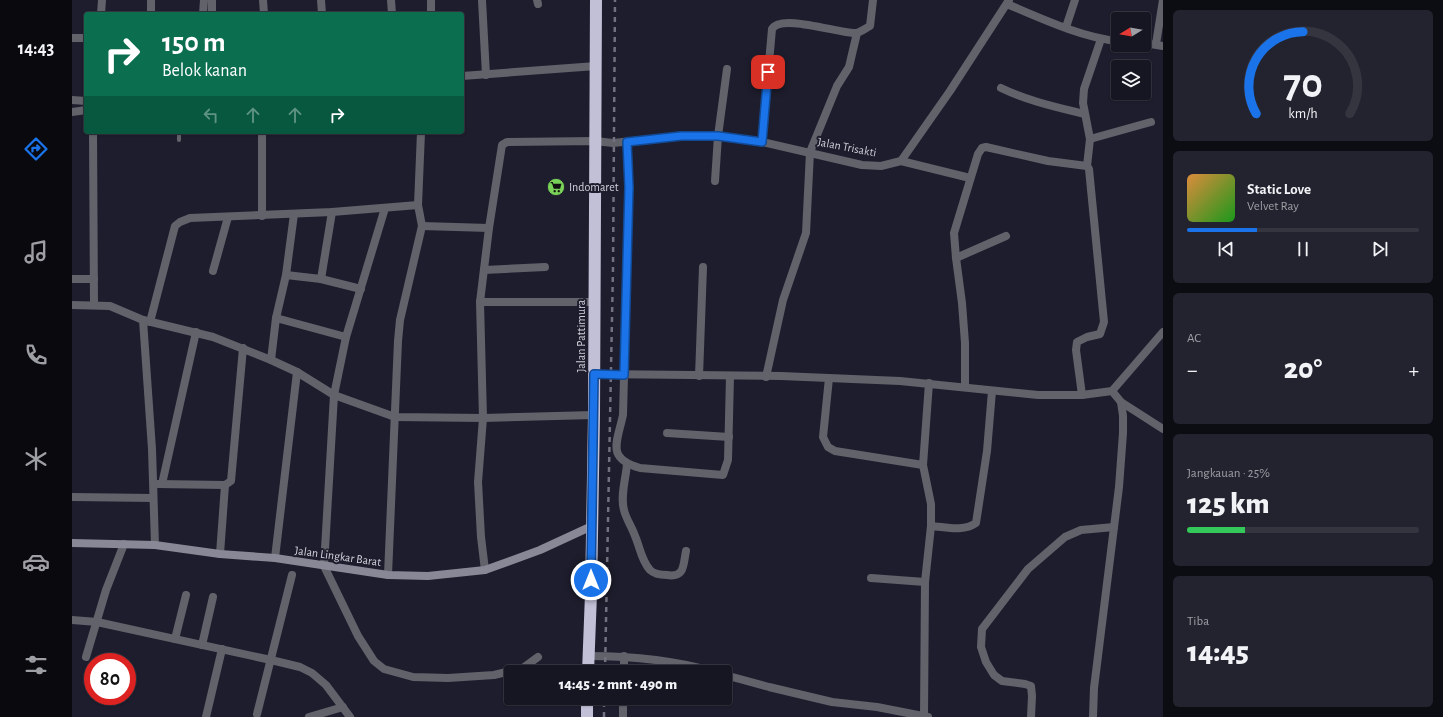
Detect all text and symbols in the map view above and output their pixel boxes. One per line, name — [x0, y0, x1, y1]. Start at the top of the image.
north arrow — [1111, 12, 1151, 52]
map controls — [1111, 12, 1151, 100]
icon: right — [96, 28, 148, 80]
text: 150 m — [162, 29, 226, 57]
text: 14:43 — [18, 40, 54, 58]
pin — [751, 55, 785, 89]
button: layers — [1111, 60, 1151, 100]
icon: arrive — [757, 61, 779, 83]
text: Belok kanan — [162, 62, 247, 80]
text: 70 — [1283, 64, 1323, 105]
icon: left — [200, 104, 222, 126]
icon: ahead — [242, 104, 264, 126]
icon: ahead — [284, 104, 306, 126]
icon: right — [326, 104, 348, 126]
text: km/h — [1288, 106, 1318, 120]
icon: directions — [22, 135, 50, 163]
street label: Jalan Trisakti — [817, 135, 877, 159]
supermarket icon: Indomaret — [546, 177, 566, 197]
place label: Indomaret — [569, 181, 619, 193]
text: Static Love — [1247, 182, 1311, 197]
text: Velvet Ray — [1247, 200, 1299, 213]
icon: music — [22, 238, 50, 266]
icon: previous — [1215, 238, 1237, 260]
icon: pause — [1292, 238, 1314, 260]
icon: next — [1369, 238, 1391, 260]
street label: Jalan Pattimura — [575, 299, 587, 372]
text: AC — [1187, 332, 1201, 345]
icon: phone — [22, 341, 50, 369]
text: 20° — [1284, 354, 1322, 384]
text: − — [1187, 359, 1198, 381]
text: + — [1408, 359, 1419, 381]
icon: climate — [22, 445, 50, 473]
text: Jangkauan · 25% — [1187, 467, 1270, 480]
text: 125 km — [1187, 489, 1270, 519]
street label: Jalan Lingkar Barat — [294, 544, 382, 568]
icon: car — [22, 548, 50, 576]
position arrow — [570, 559, 612, 601]
text: Tiba — [1187, 615, 1209, 628]
text: 14:45 — [1187, 637, 1249, 667]
icon: filters — [22, 651, 50, 679]
speed limit sign: 80 — [84, 653, 136, 705]
text: 14:45 · 2 mnt · 490 m — [559, 677, 677, 692]

